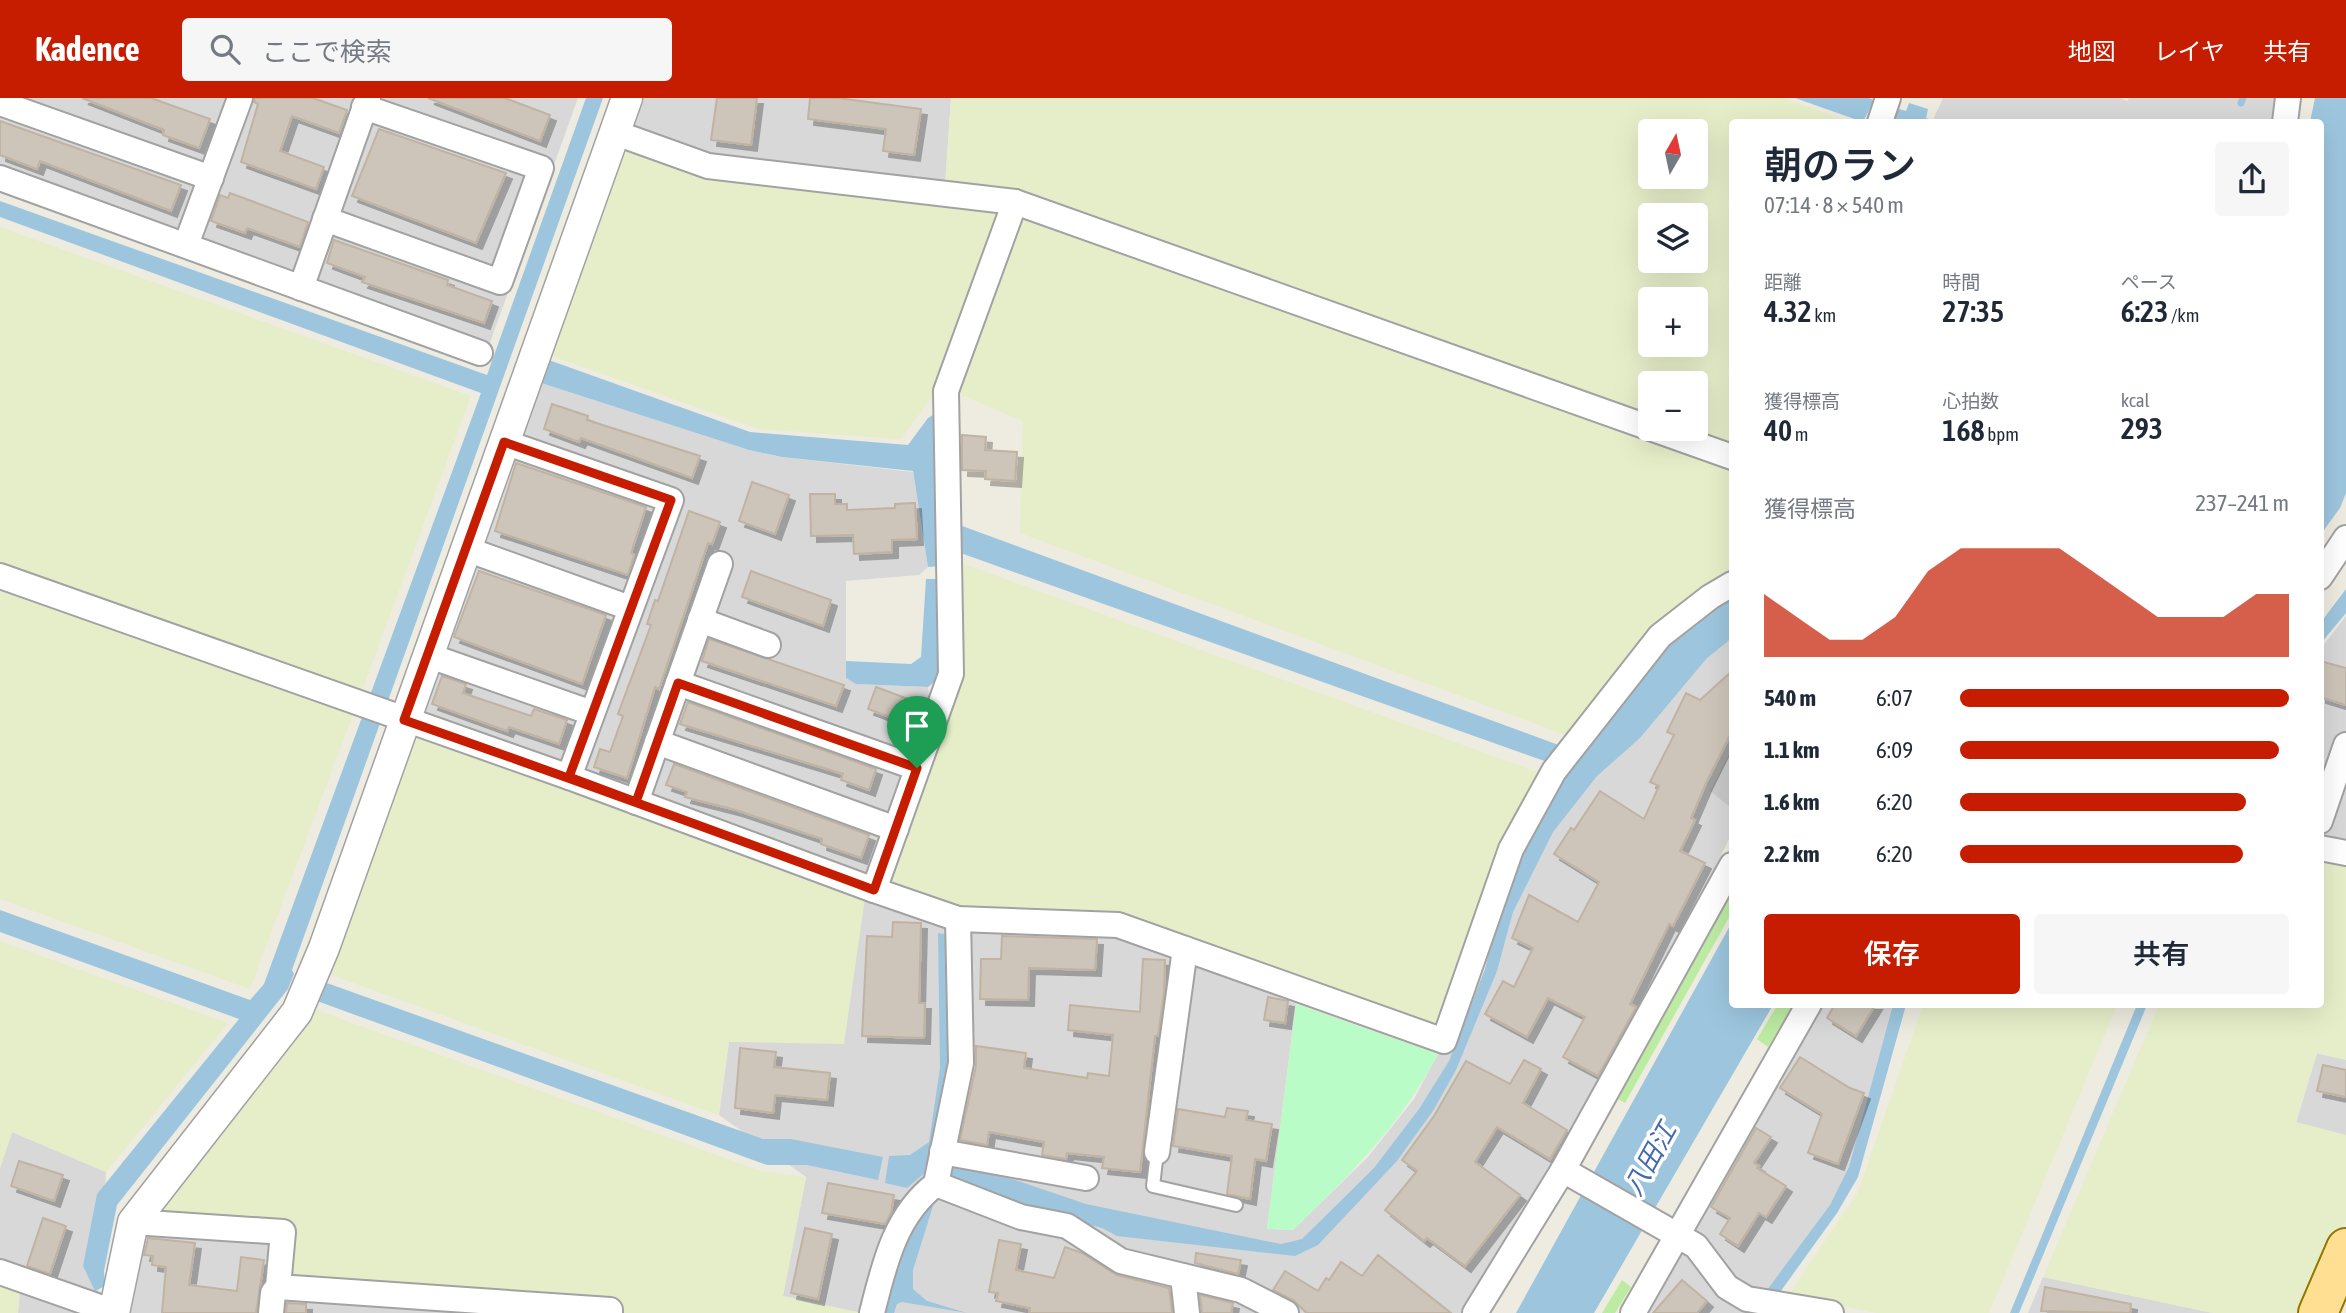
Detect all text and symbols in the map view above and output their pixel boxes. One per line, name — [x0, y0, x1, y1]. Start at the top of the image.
search box — [182, 18, 672, 81]
text: Kadence — [35, 30, 140, 68]
icon: search — [206, 30, 244, 68]
text: ここで検索 — [262, 37, 392, 67]
text: 地図 — [2068, 38, 2116, 65]
text: レイヤ — [2154, 38, 2225, 65]
text: 共有 — [2263, 38, 2311, 65]
north arrow — [1638, 119, 1708, 189]
map controls — [1638, 119, 1708, 441]
button: share — [2215, 142, 2289, 216]
text: 朝のラン — [1764, 144, 1916, 187]
text: 07:14 · 8 × 540 m — [1764, 192, 1904, 218]
button: layers — [1638, 203, 1708, 273]
text: 距離 — [1764, 271, 1802, 293]
text: 時間 — [1942, 271, 1980, 293]
text: ペース — [2121, 271, 2177, 293]
button: + — [1638, 287, 1708, 357]
text: 4.32 — [1764, 294, 1812, 328]
text: 27:35 — [1942, 294, 2004, 328]
text: 6:23 — [2121, 294, 2168, 328]
text: km — [1812, 304, 1836, 326]
text: /km — [2168, 304, 2199, 326]
button: − — [1638, 371, 1708, 441]
text: kcal — [2121, 389, 2150, 411]
text: 獲得標高 — [1764, 390, 1840, 412]
text: 心拍数 — [1942, 390, 1999, 412]
text: 293 — [2121, 411, 2163, 445]
text: 40 — [1764, 413, 1792, 447]
text: 168 — [1942, 413, 1985, 447]
text: m — [1792, 423, 1809, 445]
text: bpm — [1985, 423, 2019, 445]
text: 237–241 m — [2195, 490, 2289, 516]
text: 獲得標高 — [1764, 496, 1856, 522]
text: 540 m — [1764, 685, 1816, 711]
text: 6:07 — [1876, 685, 1913, 711]
pin — [887, 696, 947, 768]
icon: arrive — [898, 707, 936, 745]
text: 1.1 km — [1764, 737, 1820, 763]
text: 6:09 — [1876, 737, 1913, 763]
text: 1.6 km — [1764, 789, 1820, 815]
text: 6:20 — [1876, 789, 1913, 815]
text: 2.2 km — [1764, 841, 1820, 867]
text: 6:20 — [1876, 841, 1913, 867]
button: 保存 — [1764, 914, 2020, 994]
button: 共有 — [2034, 914, 2289, 994]
water label: 八田江 — [1618, 1115, 1683, 1200]

